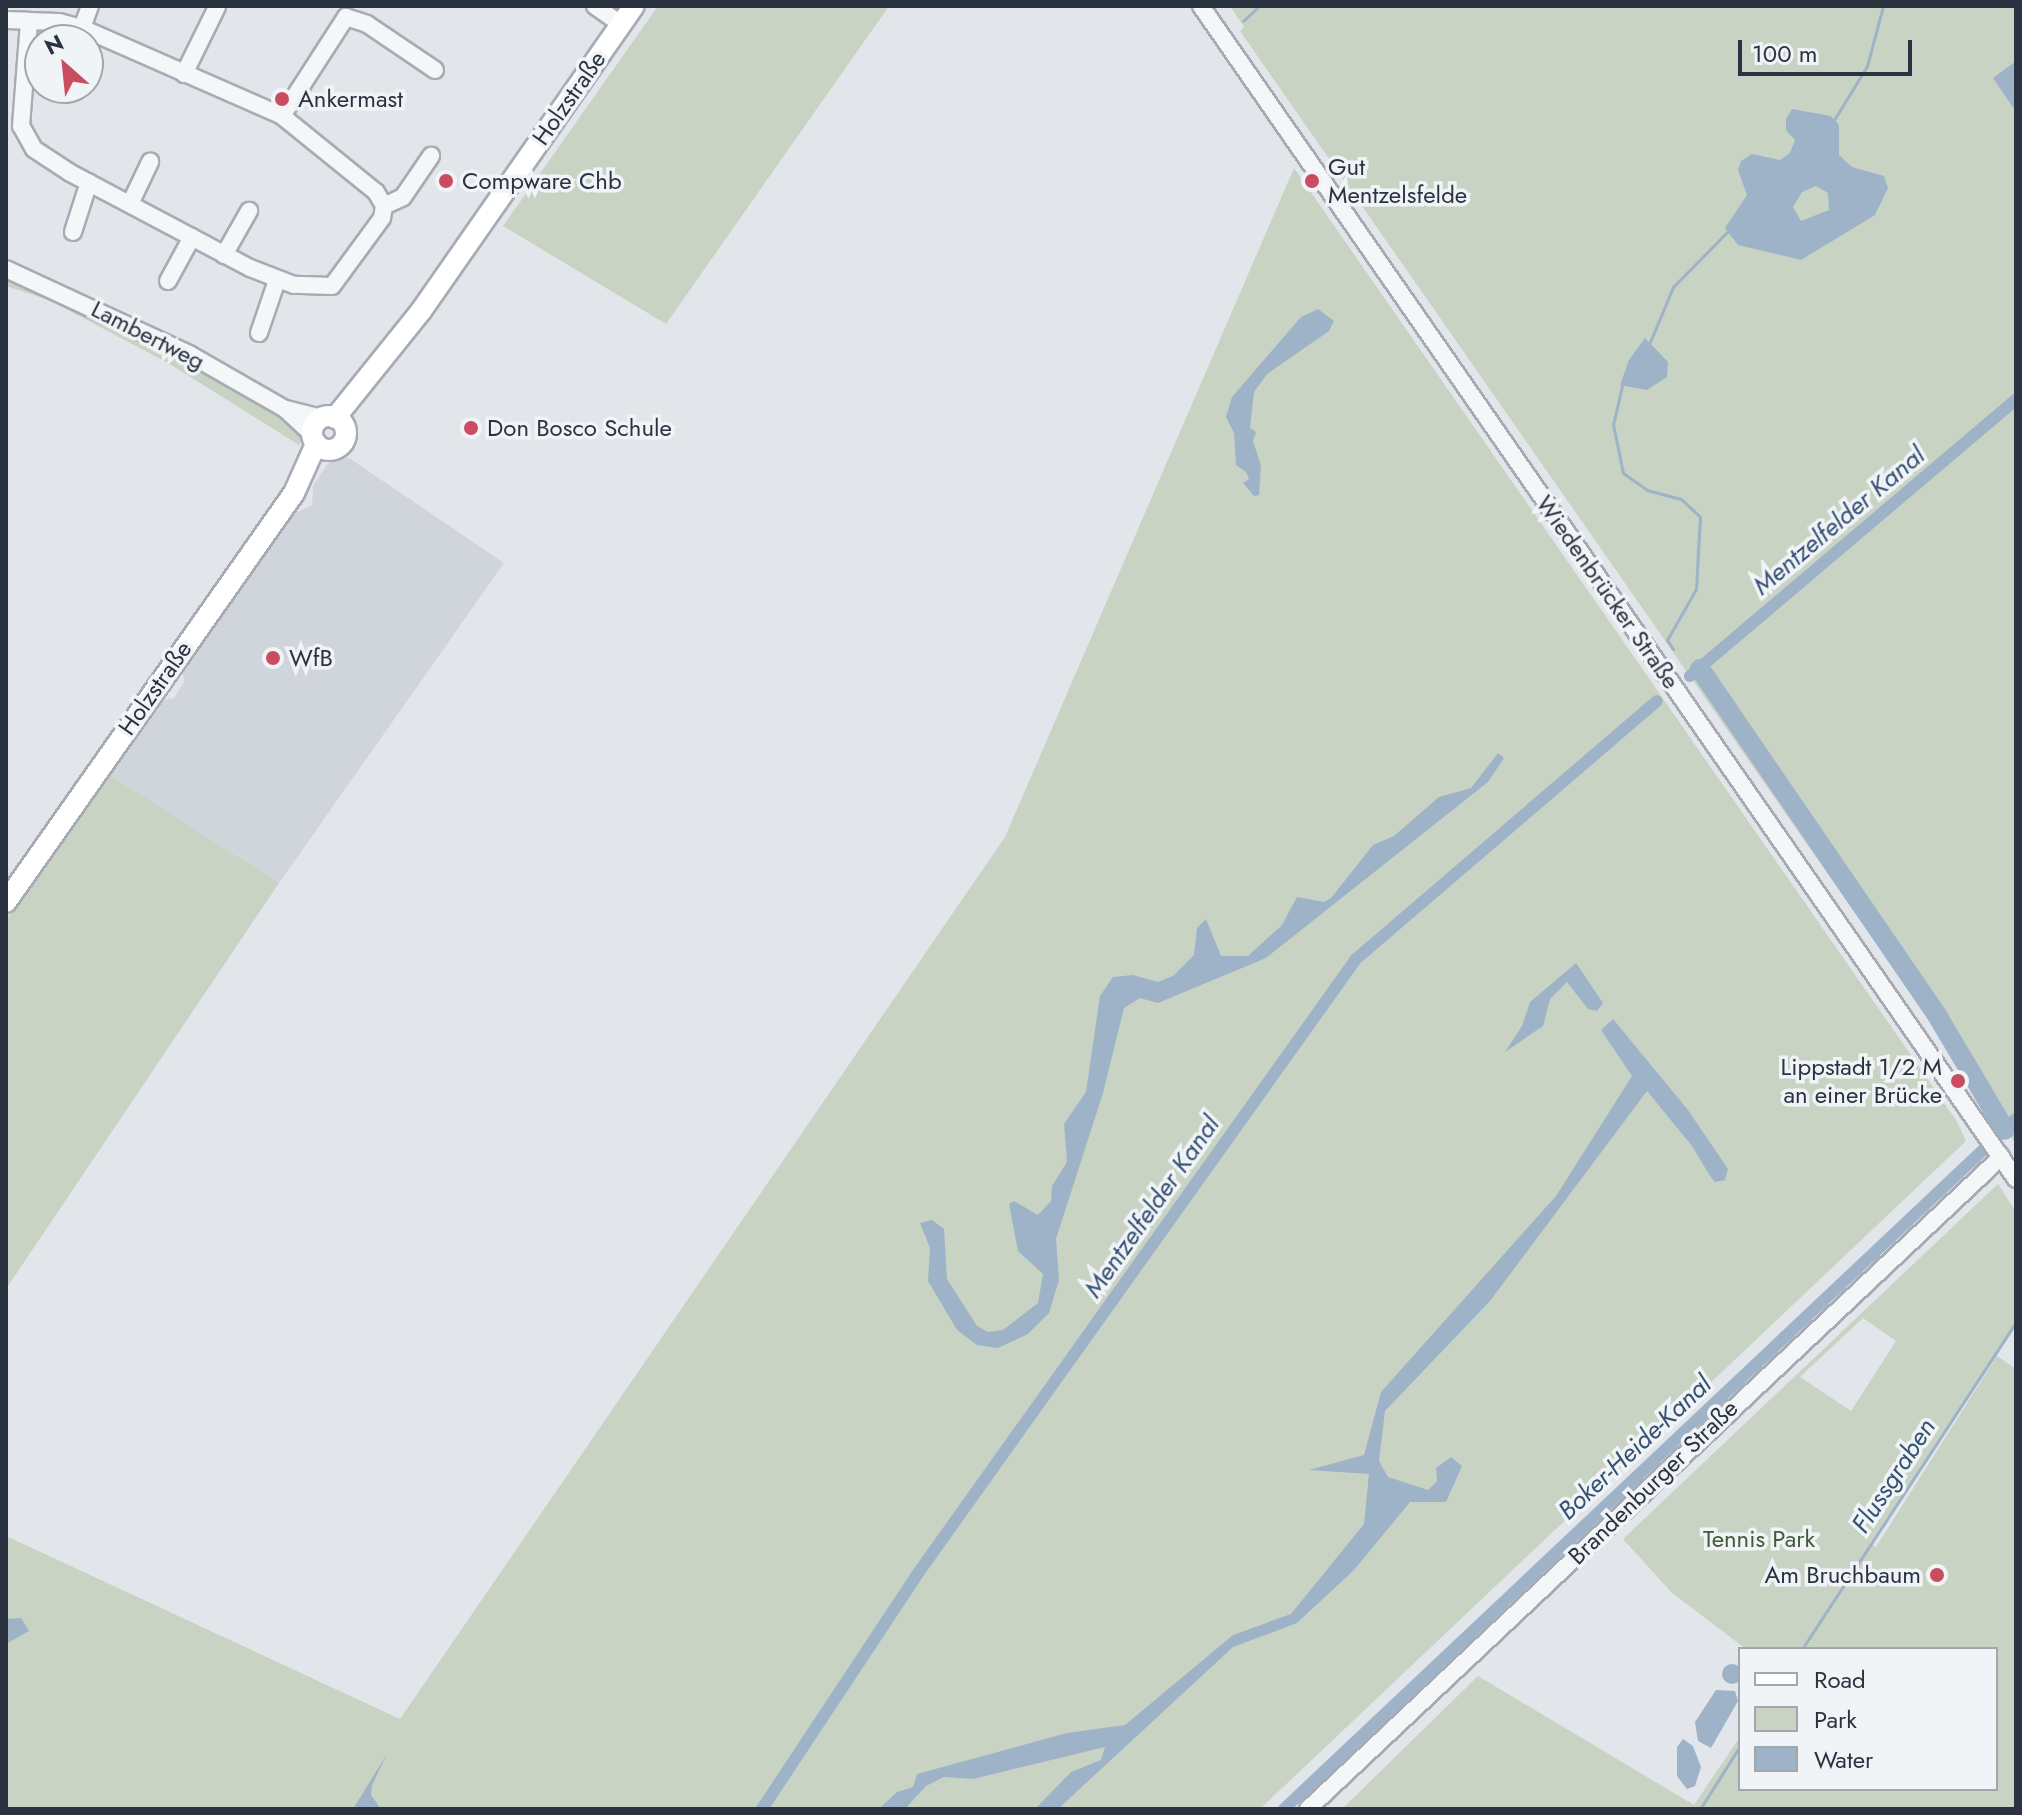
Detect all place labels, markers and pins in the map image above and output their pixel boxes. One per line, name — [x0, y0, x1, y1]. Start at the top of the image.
place label: Ankermast — [298, 85, 403, 113]
marker: Ankermast — [273, 90, 291, 108]
place label: Gut Mentzelsfelde — [1328, 153, 1467, 209]
place label: Compware Chb — [462, 167, 622, 195]
marker: Compware Chb — [437, 172, 455, 190]
marker: Gut Mentzelsfelde — [1303, 172, 1321, 190]
place label: Don Bosco Schule — [487, 414, 672, 442]
marker: Don Bosco Schule — [462, 419, 480, 437]
place label: WfB — [289, 644, 333, 672]
marker: WfB — [264, 649, 282, 667]
place label: Lippstadt 1/2 M an einer Brücke — [1781, 1053, 1942, 1109]
marker: Lippstadt 1/2 M an einer Brücke — [1949, 1072, 1967, 1090]
place label: Am Bruchbaum — [1764, 1561, 1921, 1589]
marker: Am Bruchbaum — [1928, 1566, 1946, 1584]

